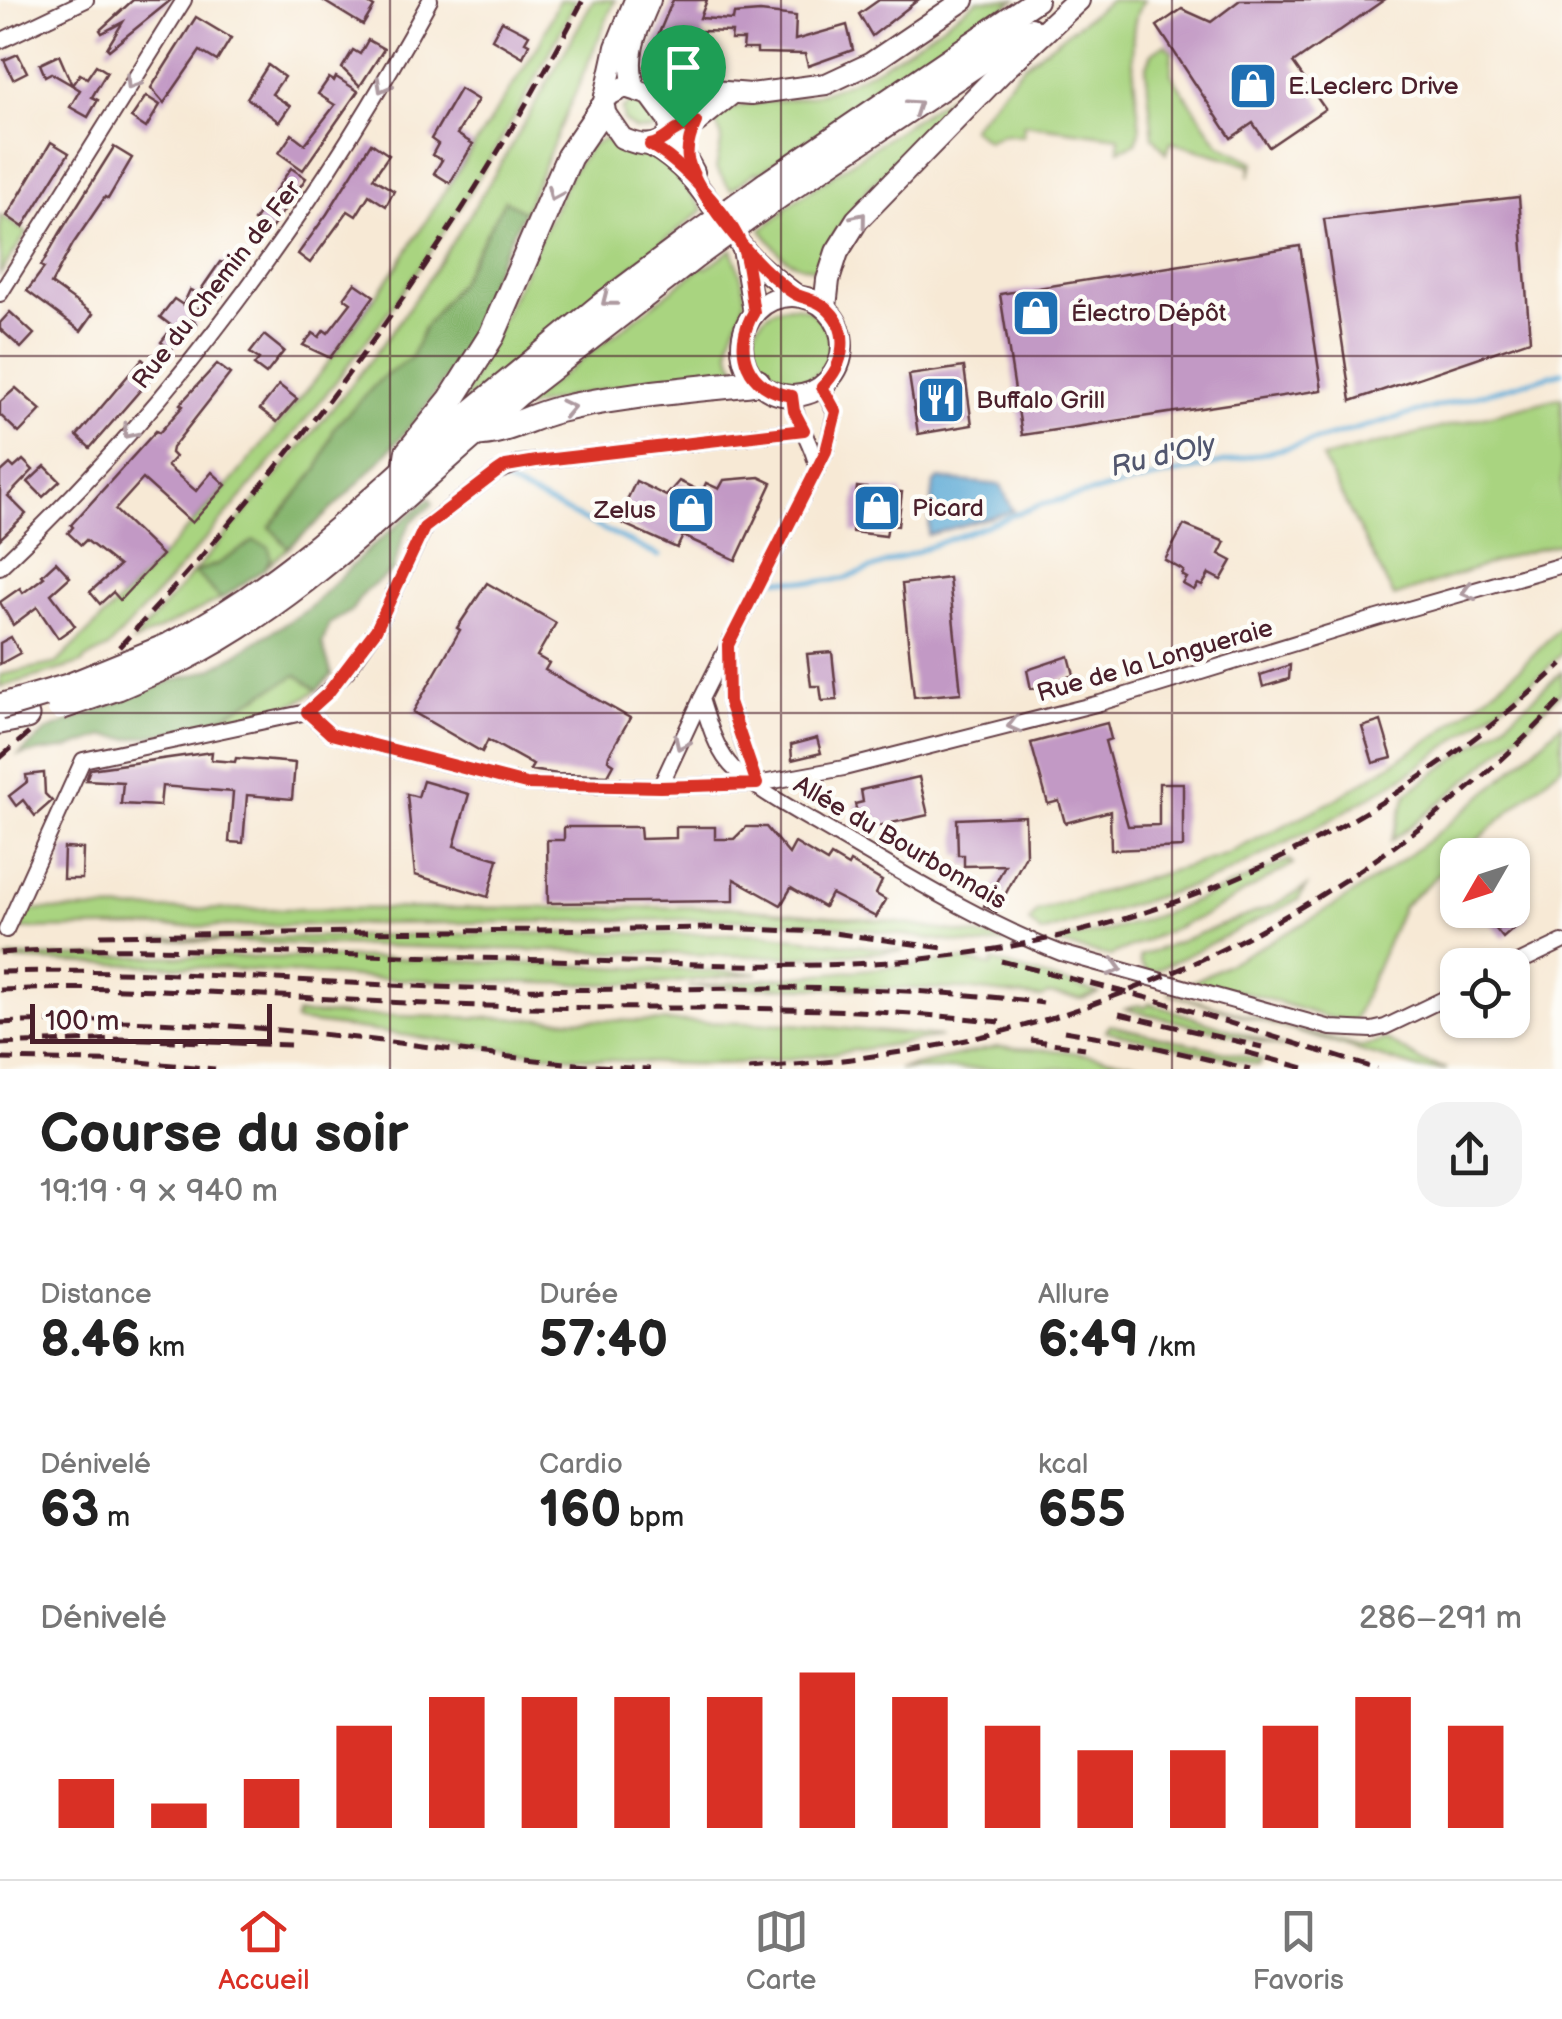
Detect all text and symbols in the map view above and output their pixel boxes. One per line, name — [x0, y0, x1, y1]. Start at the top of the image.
pin — [641, 25, 726, 128]
icon: arrive — [656, 40, 711, 95]
shop icon: E.Leclerc Drive — [1227, 60, 1279, 112]
place label: E.Leclerc Drive — [1288, 71, 1459, 102]
one-way arrow — [126, 72, 145, 90]
one-way arrow — [376, 75, 395, 93]
one-way arrow — [904, 100, 923, 118]
street label: Rue du Chemin de Fer — [126, 174, 309, 395]
one-way arrow — [546, 184, 566, 202]
one-way arrow — [848, 212, 866, 230]
shop icon: Électro Dépôt — [1010, 287, 1062, 339]
one-way arrow — [601, 288, 619, 305]
place label: Électro Dépôt — [1071, 298, 1227, 329]
restaurant icon: Buffalo Grill — [915, 374, 967, 426]
place label: Buffalo Grill — [976, 385, 1105, 416]
one-way arrow — [560, 399, 577, 420]
one-way arrow — [123, 420, 141, 439]
water label: Ru d'Oly — [1108, 428, 1220, 484]
shop icon: Picard — [851, 482, 903, 534]
shop icon: Zelus — [665, 484, 717, 536]
place label: Picard — [912, 493, 984, 524]
place label: Zelus — [593, 495, 656, 526]
one-way arrow — [1460, 580, 1477, 601]
street label: Rue de la Longueraie — [1033, 612, 1277, 710]
one-way arrow — [1006, 714, 1023, 735]
one-way arrow — [673, 733, 693, 751]
street label: Allée du Bourbonnais — [788, 769, 1012, 917]
north arrow — [1440, 838, 1530, 928]
map controls — [1440, 838, 1530, 1038]
button: locate — [1440, 948, 1530, 1038]
one-way arrow — [1105, 957, 1123, 978]
scale bar — [30, 999, 272, 1044]
text: 100 m — [45, 1005, 119, 1038]
text: Course du soir — [40, 1101, 408, 1168]
button: share — [1417, 1102, 1522, 1207]
text: 19:19 · 9 × 940 m — [40, 1172, 278, 1211]
text: Distance — [40, 1278, 152, 1311]
text: Durée — [539, 1278, 618, 1311]
text: Allure — [1038, 1278, 1109, 1311]
text: 8.46 — [40, 1311, 141, 1371]
text: 57:40 — [539, 1311, 668, 1371]
text: 6:49 — [1038, 1311, 1139, 1371]
text: km — [141, 1331, 185, 1364]
text: /km — [1139, 1331, 1196, 1364]
text: Dénivelé — [40, 1448, 151, 1481]
text: Cardio — [539, 1448, 623, 1481]
text: kcal — [1038, 1448, 1088, 1481]
text: 63 — [40, 1481, 100, 1541]
text: 160 — [539, 1481, 622, 1541]
text: 655 — [1038, 1481, 1126, 1541]
text: m — [100, 1501, 130, 1534]
text: bpm — [622, 1501, 684, 1534]
text: Dénivelé — [40, 1599, 167, 1638]
text: 286–291 m — [1359, 1599, 1522, 1638]
tab: Accueil — [218, 1904, 309, 1997]
tab: Carte — [746, 1904, 816, 1997]
tab: Favoris — [1253, 1904, 1344, 1997]

